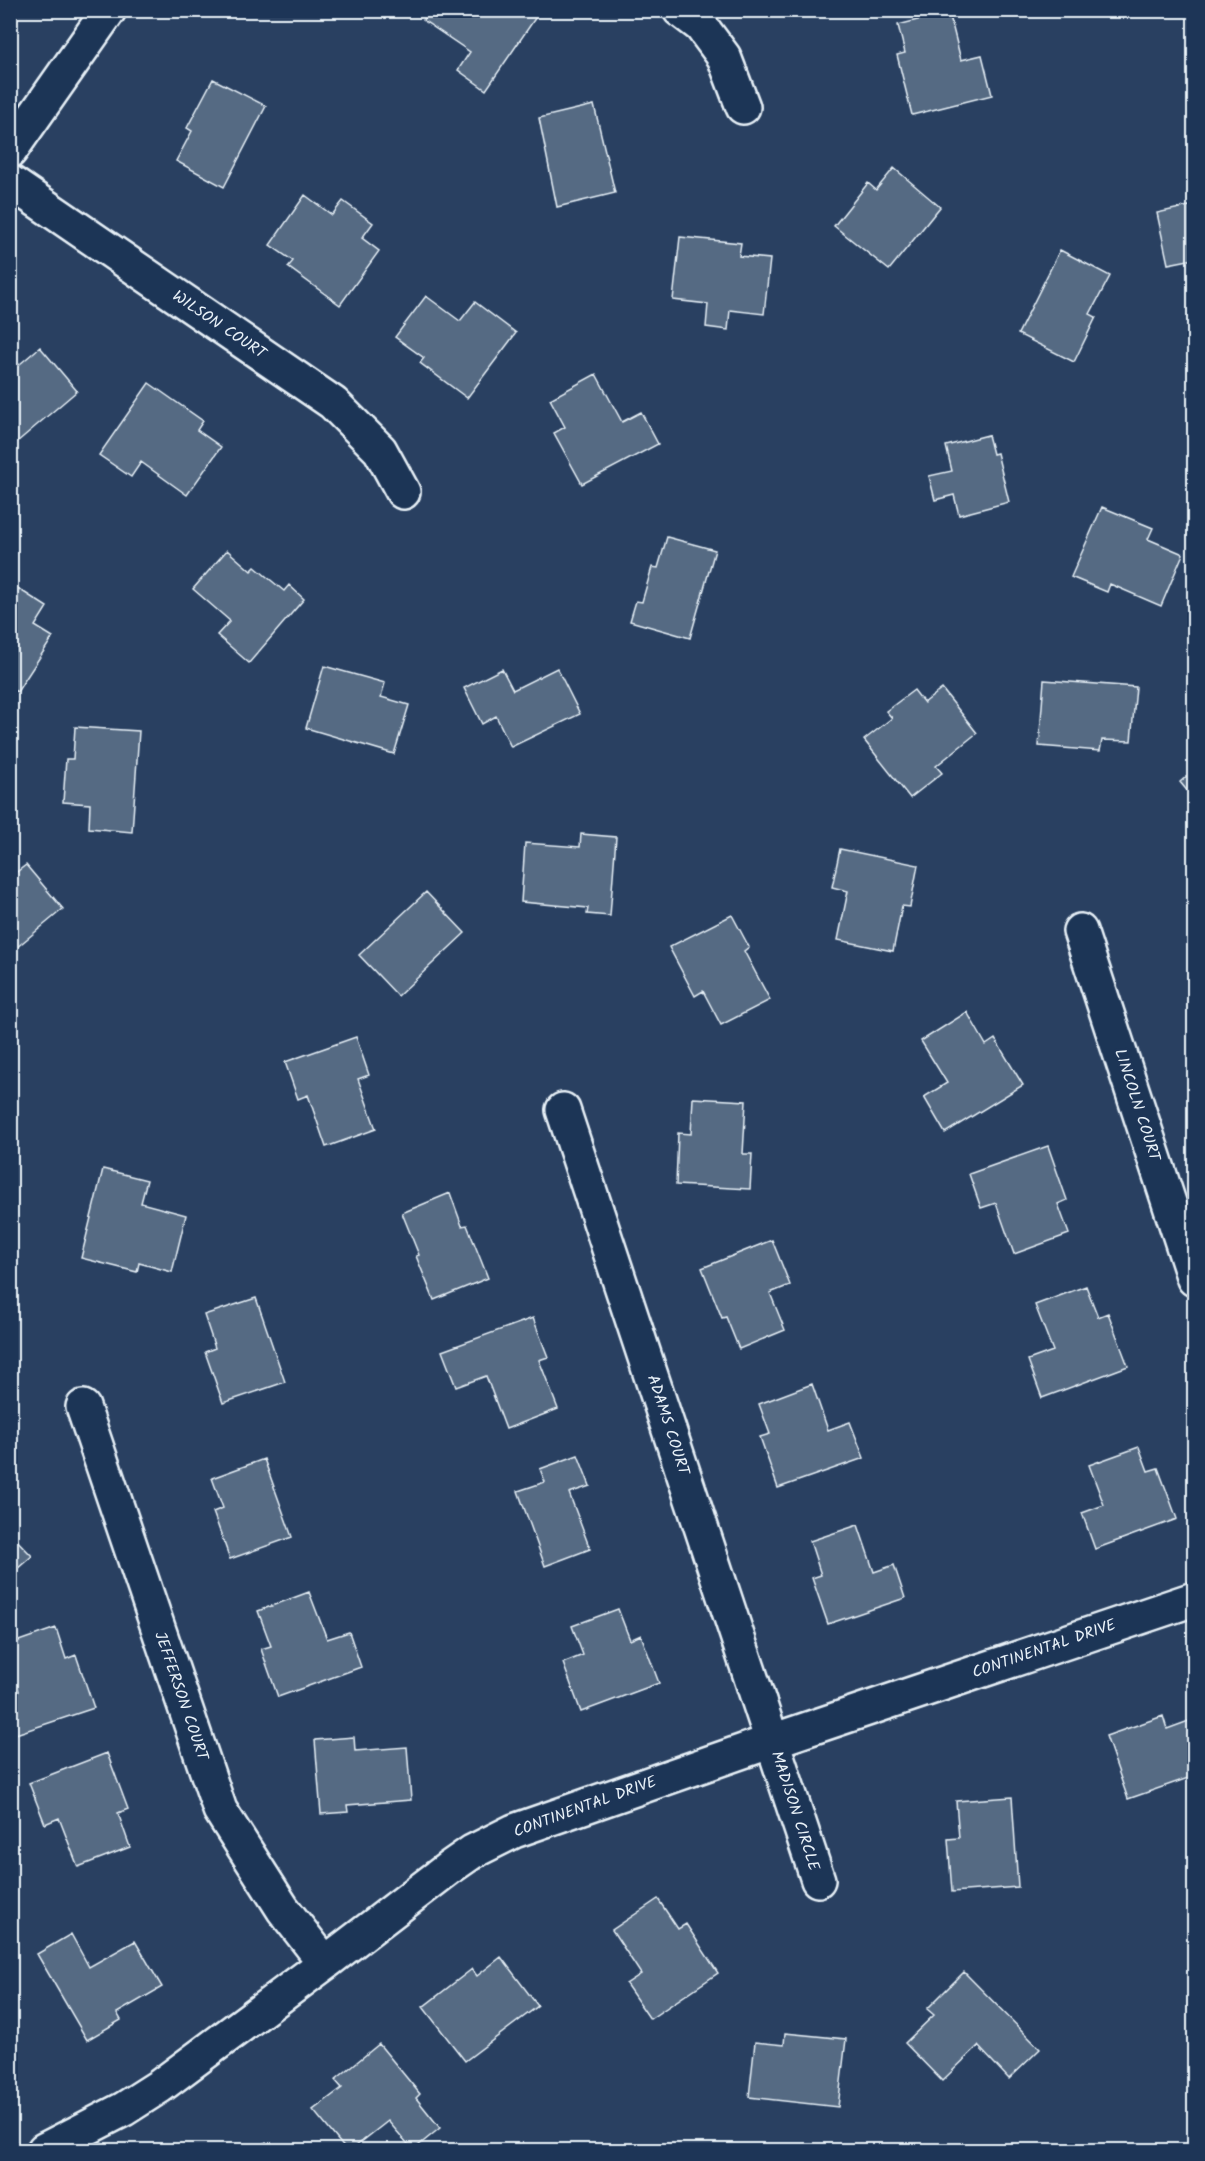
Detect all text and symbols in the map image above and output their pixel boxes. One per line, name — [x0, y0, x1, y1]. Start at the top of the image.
street label: WILSON COURT — [167, 284, 272, 367]
street label: LINCOLN COURT — [1107, 1046, 1167, 1166]
street label: ADAMS COURT — [640, 1372, 696, 1480]
street label: CONTINENTAL DRIVE — [969, 1612, 1120, 1685]
street label: JEFFERSON COURT — [147, 1628, 215, 1765]
street label: MADISON CIRCLE — [764, 1748, 826, 1875]
street label: CONTINENTAL DRIVE — [510, 1769, 661, 1845]

